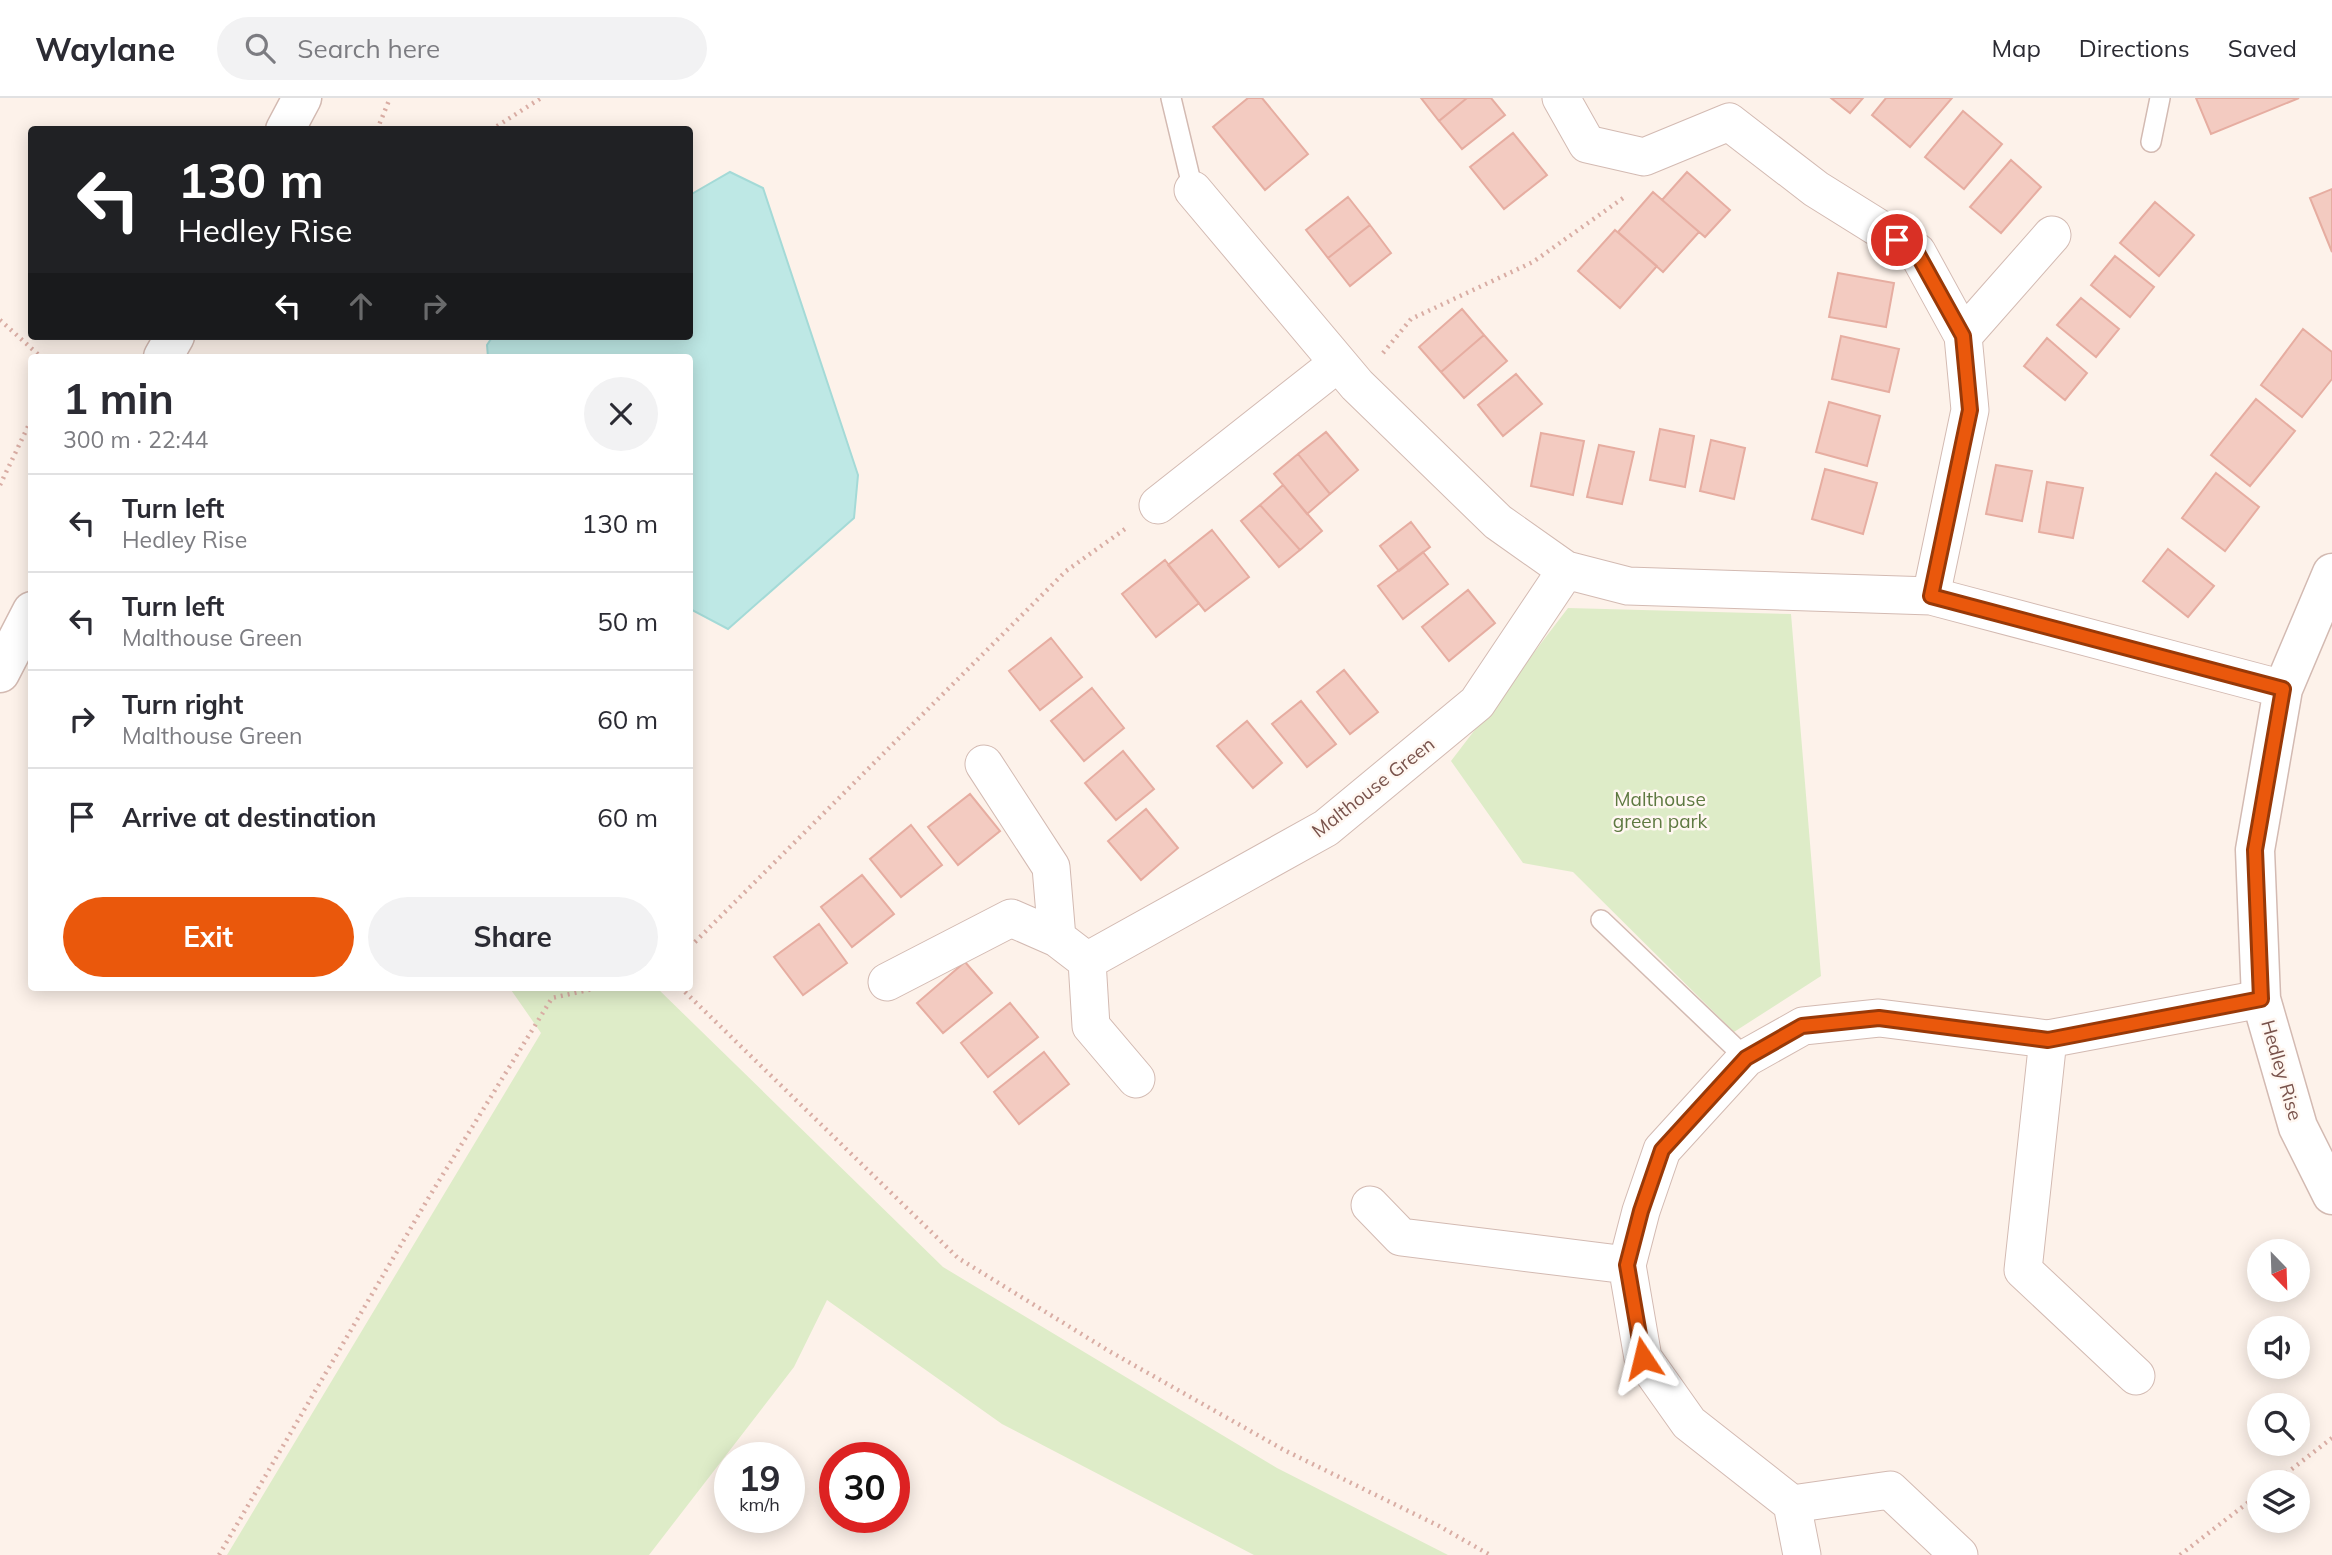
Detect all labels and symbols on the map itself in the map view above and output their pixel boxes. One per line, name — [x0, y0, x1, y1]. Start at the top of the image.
pin — [1867, 210, 1927, 270]
street label: Malthouse Green — [1307, 732, 1439, 842]
park label: Malthouse green park — [1613, 787, 1707, 833]
street label: Hedley Rise — [2256, 1017, 2308, 1123]
north arrow — [2247, 1239, 2310, 1302]
position arrow — [1606, 1321, 1680, 1395]
speed limit sign: 30 — [819, 1442, 910, 1533]

